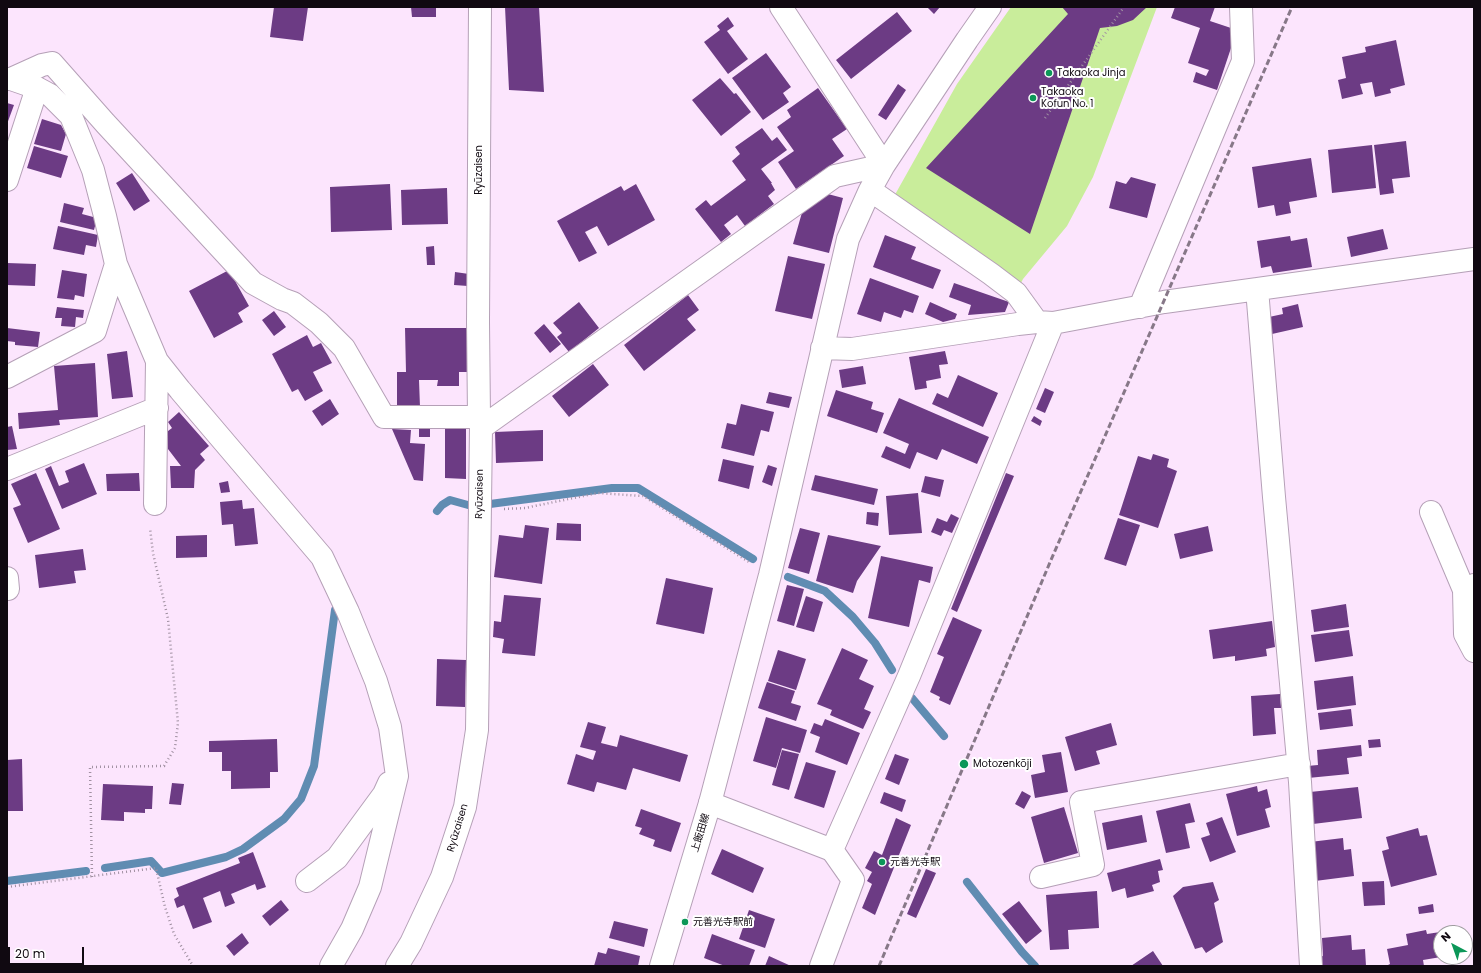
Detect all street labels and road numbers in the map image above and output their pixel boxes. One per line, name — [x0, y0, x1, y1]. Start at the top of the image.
street label: Ryūzaisen — [473, 145, 485, 195]
street label: Ryūzaisen — [474, 469, 486, 519]
street label: Ryūzaisen — [445, 802, 471, 854]
street label: 上飯田線 — [689, 812, 713, 854]

